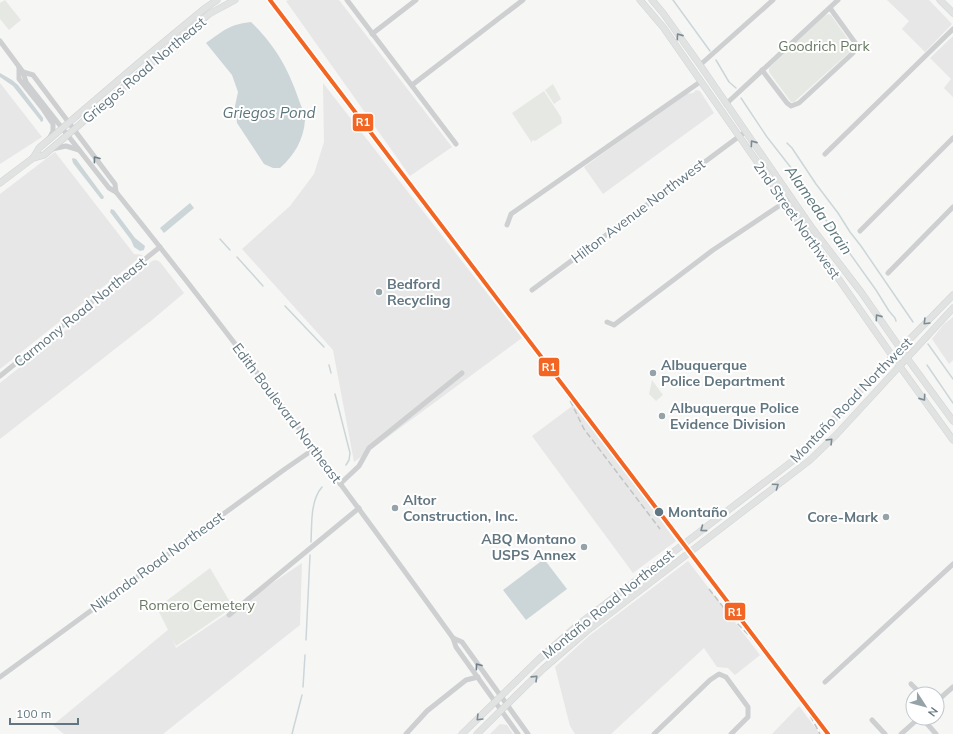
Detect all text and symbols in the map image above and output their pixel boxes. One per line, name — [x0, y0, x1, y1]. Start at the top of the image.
street label: Griegos Road Northeast — [78, 13, 210, 127]
one-way arrow — [676, 33, 684, 40]
park label: Goodrich Park — [778, 37, 870, 55]
water label: Griegos Pond — [223, 103, 315, 122]
line badge: R1 — [352, 113, 374, 132]
text: R1 — [356, 115, 371, 129]
one-way arrow — [750, 140, 758, 147]
street label: Hilton Avenue Northwest — [568, 155, 709, 267]
one-way arrow — [94, 156, 101, 163]
street label: 2nd Street Northwest — [750, 158, 844, 282]
water label: Alameda Drain — [781, 161, 857, 259]
street label: Carmony Road Northeast — [10, 253, 150, 371]
place label: Bedford Recycling — [387, 275, 450, 309]
marker: Bedford Recycling — [374, 287, 384, 297]
one-way arrow — [876, 314, 883, 321]
one-way arrow — [923, 317, 931, 325]
street label: Montaño Road Northwest — [786, 333, 916, 467]
street label: Edith Boulevard Northeast — [228, 339, 346, 487]
place label: Albuquerque Police Department — [661, 356, 786, 390]
line badge: R1 — [538, 357, 560, 377]
text: R1 — [542, 360, 557, 374]
marker: Albuquerque Police Department — [648, 368, 658, 378]
one-way arrow — [918, 393, 925, 400]
place label: Albuquerque Police Evidence Division — [670, 399, 799, 433]
marker: Albuquerque Police Evidence Division — [657, 411, 667, 421]
one-way arrow — [825, 438, 833, 446]
one-way arrow — [772, 484, 779, 491]
place label: Altor Construction, Inc. — [403, 491, 518, 525]
marker: Altor Construction, Inc. — [390, 503, 400, 513]
place label: Montaño — [668, 503, 728, 521]
marker: Montaño — [653, 506, 665, 518]
street label: Nikanda Road Northeast — [87, 507, 227, 617]
place label: Core-Mark — [807, 508, 878, 526]
marker: Core-Mark — [881, 512, 891, 522]
one-way arrow — [700, 524, 707, 531]
place label: ABQ Montano USPS Annex — [481, 530, 576, 564]
marker: ABQ Montano USPS Annex — [579, 542, 589, 552]
street label: Montaño Road Northeast — [539, 545, 678, 663]
park label: Romero Cemetery — [139, 596, 256, 614]
line badge: R1 — [724, 602, 746, 621]
text: R1 — [728, 605, 743, 619]
one-way arrow — [476, 663, 483, 670]
one-way arrow — [530, 675, 538, 682]
north arrow — [905, 686, 945, 726]
scale bar — [10, 700, 78, 726]
text: N — [925, 704, 941, 719]
text: 100 m — [16, 706, 51, 721]
one-way arrow — [476, 713, 484, 721]

